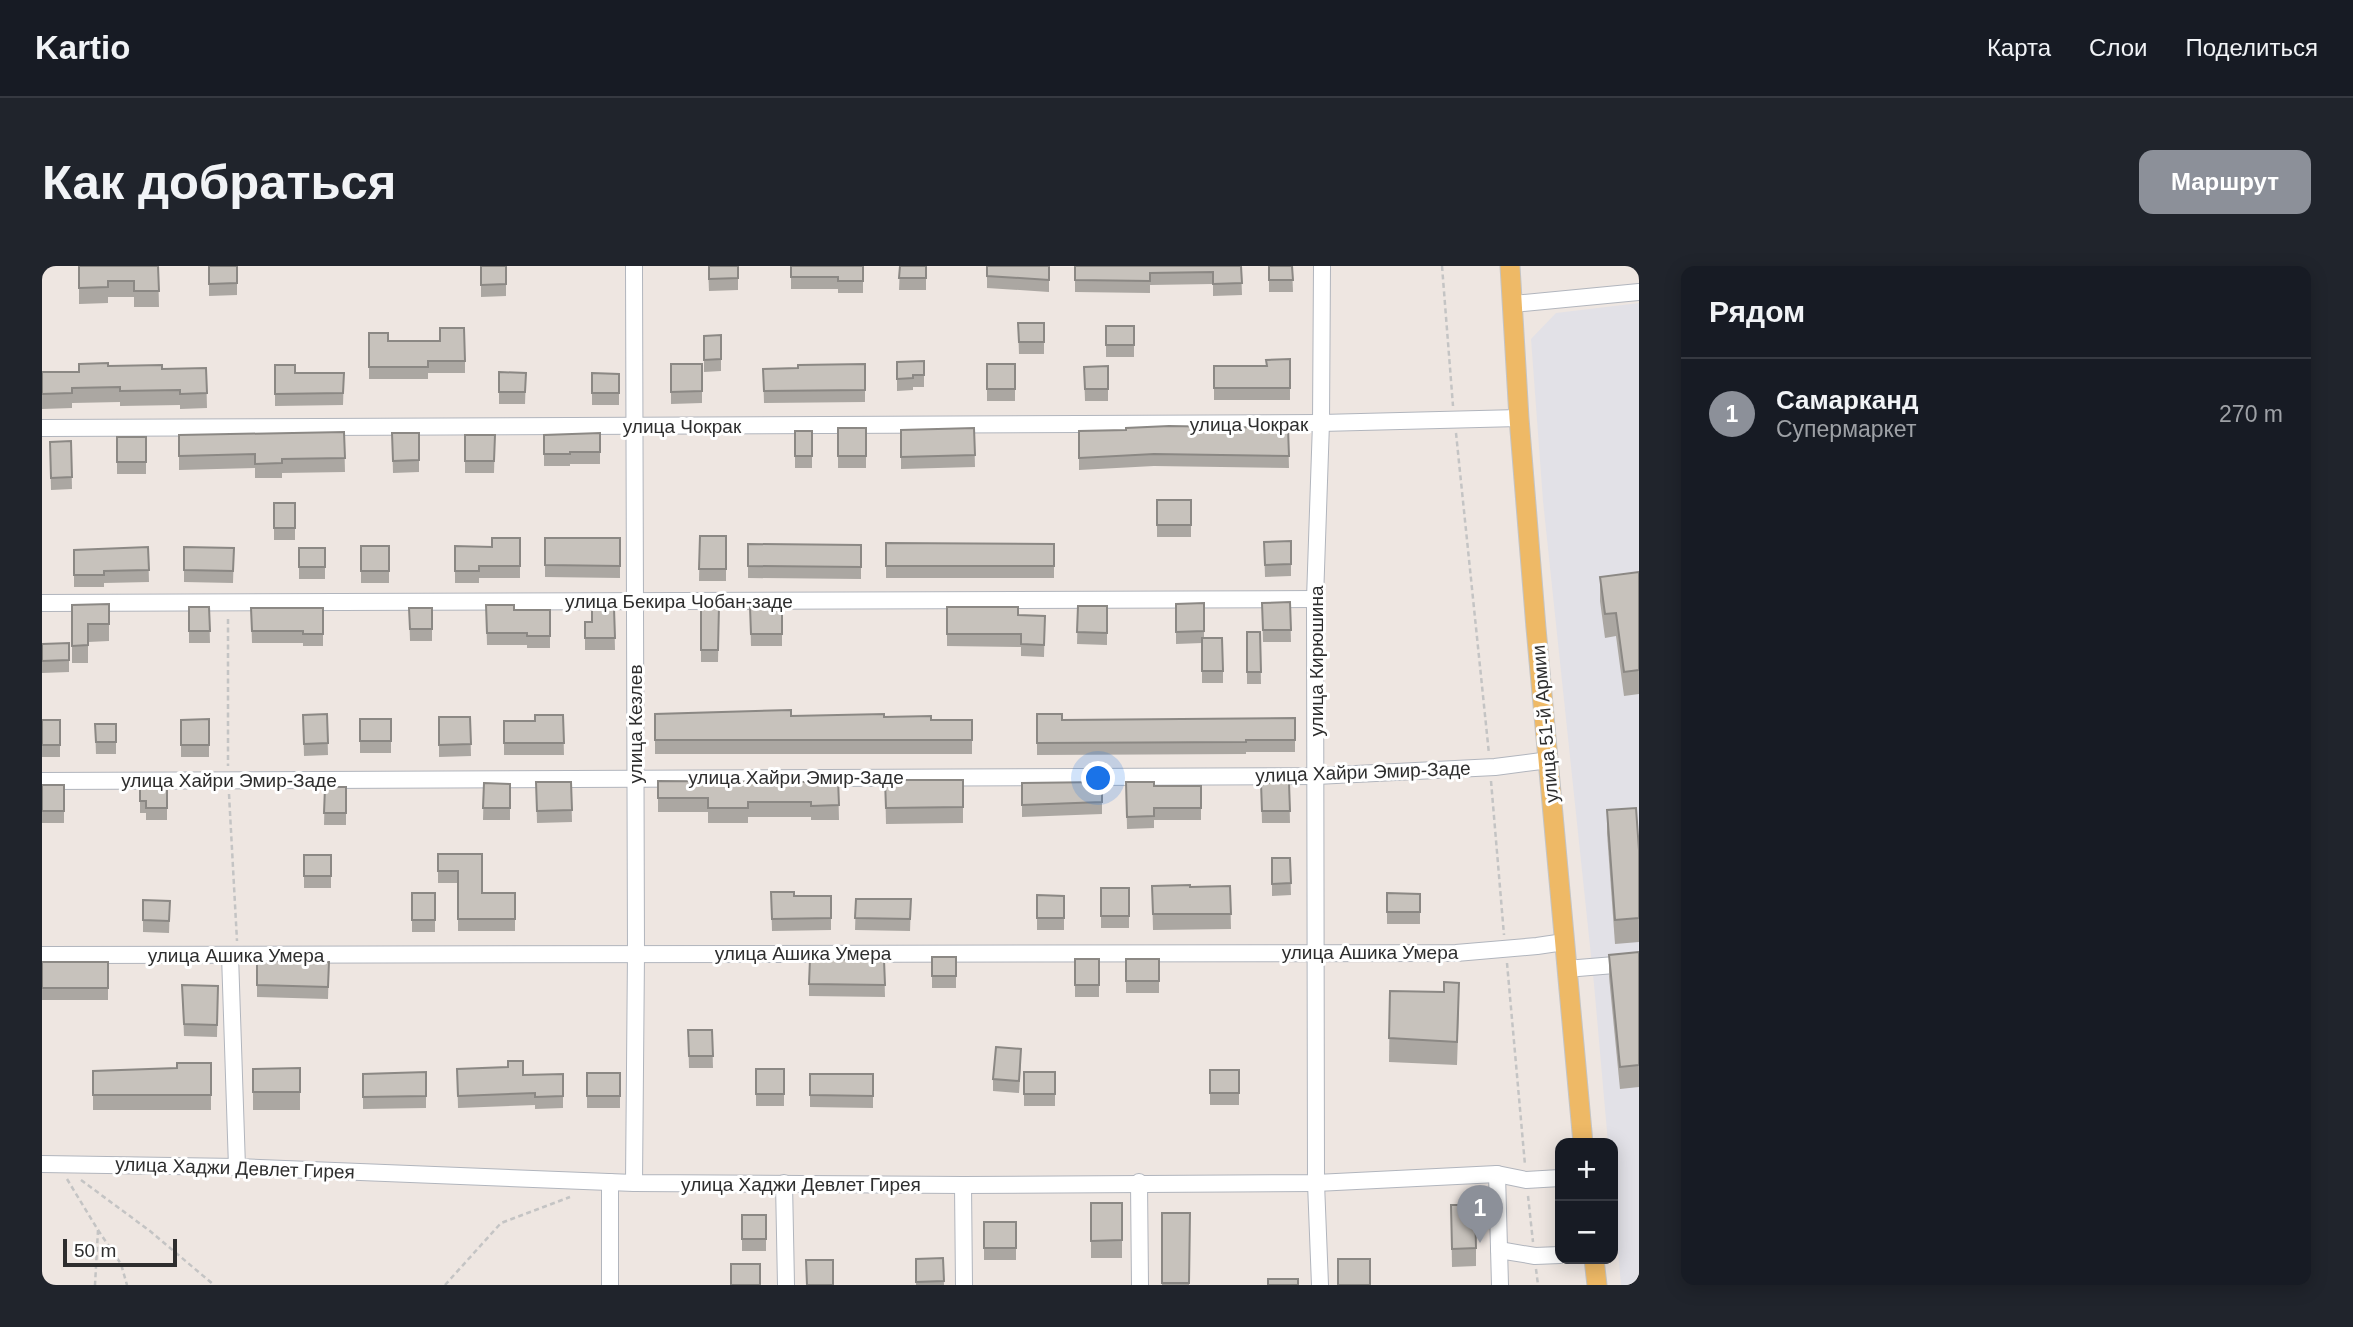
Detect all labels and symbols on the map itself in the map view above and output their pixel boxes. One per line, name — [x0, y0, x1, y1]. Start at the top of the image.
street label: улица Чокрак — [1190, 414, 1309, 435]
street label: улица Чокрак — [623, 416, 742, 437]
street label: улица Кирюшина — [1306, 585, 1327, 736]
street label: улица Бекира Чобан-заде — [565, 591, 793, 612]
street label: улица 51-й Армии — [1528, 644, 1562, 804]
street label: улица Кезлев — [625, 665, 646, 783]
street label: улица Хайри Эмир-Заде — [1255, 758, 1471, 786]
your location — [1081, 761, 1115, 795]
street label: улица Хайри Эмир-Заде — [688, 767, 904, 788]
street label: улица Хайри Эмир-Заде — [121, 770, 337, 791]
street label: улица Ашика Умера — [1282, 942, 1459, 963]
street label: улица Ашика Умера — [715, 943, 892, 964]
street label: улица Ашика Умера — [148, 945, 325, 966]
street label: улица Хаджи Девлет Гирея — [115, 1153, 355, 1183]
street label: улица Хаджи Девлет Гирея — [681, 1174, 921, 1195]
pin: 1 — [1457, 1185, 1503, 1243]
scale bar — [63, 1236, 177, 1268]

